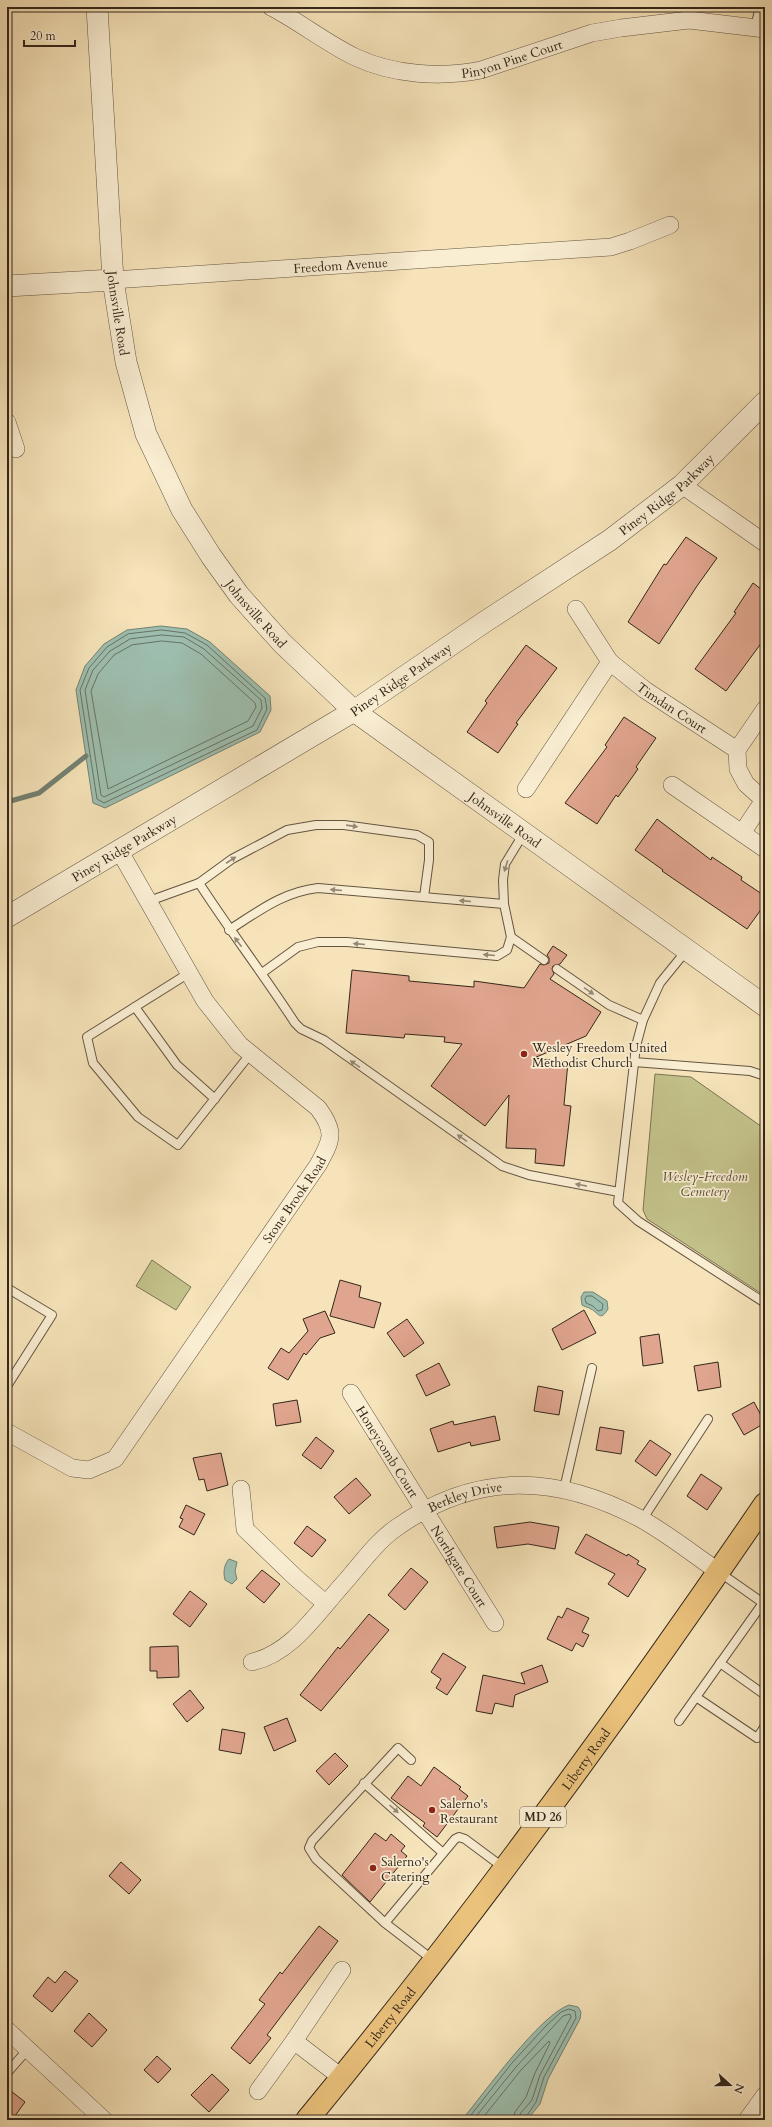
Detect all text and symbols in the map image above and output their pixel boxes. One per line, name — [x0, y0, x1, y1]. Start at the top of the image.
scale bar — [24, 22, 75, 48]
text: 20 m — [30, 28, 57, 44]
street label: Pinyon Pine Court — [460, 36, 565, 83]
street label: Freedom Avenue — [293, 254, 388, 278]
street label: Johnsville Road — [102, 268, 133, 357]
street label: Piney Ridge Parkway — [615, 450, 719, 540]
street label: Johnsville Road — [220, 575, 290, 652]
street label: Piney Ridge Parkway — [347, 639, 456, 721]
street label: Timdan Court — [632, 679, 710, 738]
street label: Johnsville Road — [463, 787, 544, 852]
street label: Piney Ridge Parkway — [69, 810, 180, 887]
one-way arrow — [346, 823, 359, 829]
one-way arrow — [225, 856, 236, 864]
one-way arrow — [503, 861, 509, 873]
one-way arrow — [330, 886, 342, 893]
one-way arrow — [459, 897, 472, 904]
one-way arrow — [234, 936, 243, 947]
one-way arrow — [353, 940, 365, 947]
one-way arrow — [482, 952, 495, 958]
one-way arrow — [584, 987, 594, 995]
place label: Wesley Freedom United Methodist Church — [531, 1039, 667, 1072]
marker: Wesley Freedom United Methodist Church — [519, 1049, 529, 1059]
one-way arrow — [350, 1060, 361, 1068]
one-way arrow — [457, 1134, 467, 1142]
street label: Stone Brook Road — [259, 1153, 331, 1247]
park label: Wesley-Freedom Cemetery — [662, 1168, 748, 1201]
one-way arrow — [575, 1181, 587, 1187]
street label: Honeycomb Court — [351, 1403, 422, 1502]
street label: Berkley Drive — [425, 1478, 503, 1517]
street label: Northgate Court — [426, 1522, 491, 1611]
street label: Liberty Road — [558, 1725, 615, 1794]
place label: Salerno's Restaurant — [440, 1795, 498, 1828]
one-way arrow — [388, 1805, 399, 1814]
marker: Salerno's Restaurant — [427, 1805, 437, 1815]
road number: MD 26 — [520, 1807, 566, 1827]
place label: Salerno's Catering — [381, 1853, 430, 1886]
marker: Salerno's Catering — [368, 1863, 378, 1873]
street label: Liberty Road — [361, 1984, 420, 2052]
north arrow — [710, 2065, 750, 2105]
text: N — [730, 2081, 748, 2096]

